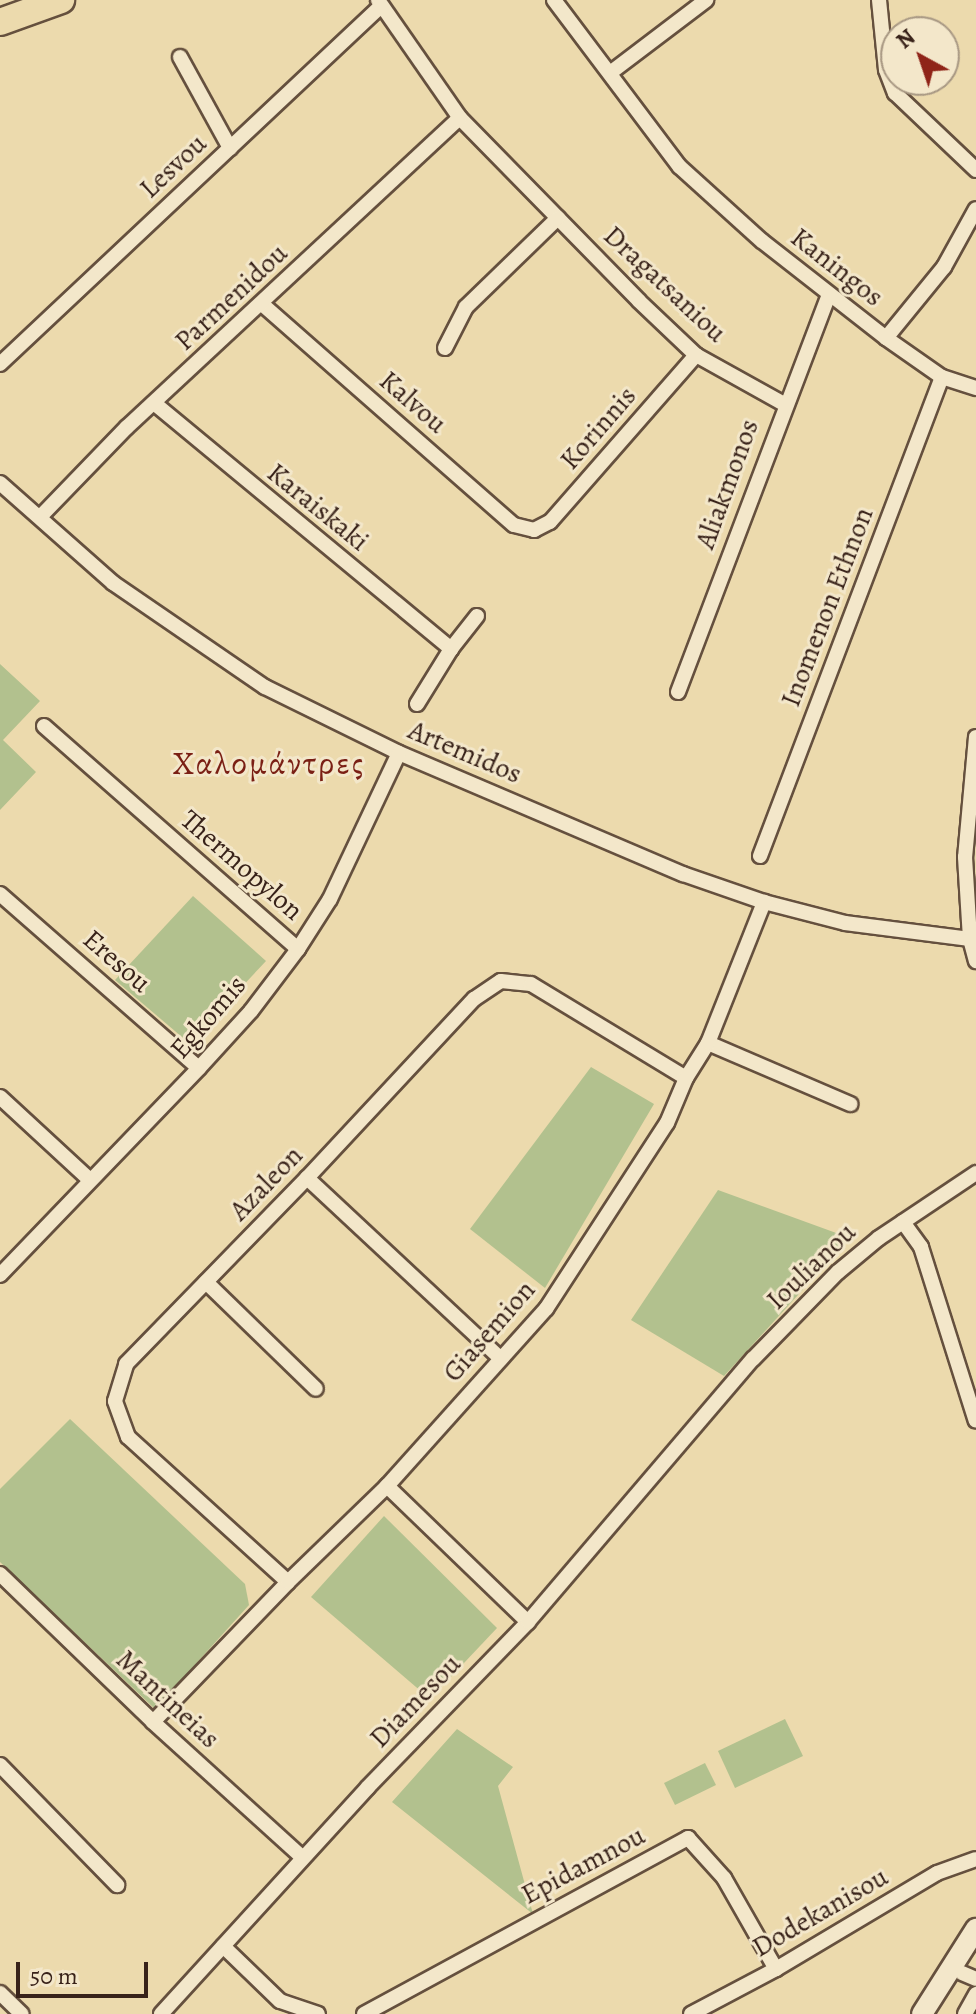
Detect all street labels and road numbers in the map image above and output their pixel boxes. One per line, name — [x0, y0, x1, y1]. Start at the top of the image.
street label: Lesvou — [133, 127, 213, 205]
street label: Dragatsaniou — [597, 219, 733, 349]
street label: Kaningos — [784, 220, 890, 314]
street label: Parmenidou — [168, 236, 294, 358]
street label: Kalvou — [372, 364, 454, 440]
street label: Korinnis — [553, 380, 643, 476]
street label: Aliakmonos — [688, 415, 766, 553]
street label: Karaiskaki — [260, 456, 376, 558]
street label: Inomenon Ethnon — [774, 503, 880, 711]
street label: Artemidos — [403, 713, 527, 791]
street label: Thermopylon — [174, 803, 310, 927]
street label: Eresou — [76, 922, 158, 1000]
street label: Egkomis — [163, 969, 253, 1065]
street label: Azaleon — [222, 1139, 310, 1227]
street label: Ioulianou — [759, 1215, 863, 1317]
street label: Giasemion — [436, 1273, 542, 1389]
street label: Mantineias — [109, 1643, 227, 1755]
street label: Diamesou — [362, 1647, 468, 1755]
street label: Epidamnou — [515, 1818, 651, 1912]
street label: Dodekanisou — [746, 1860, 894, 1964]

